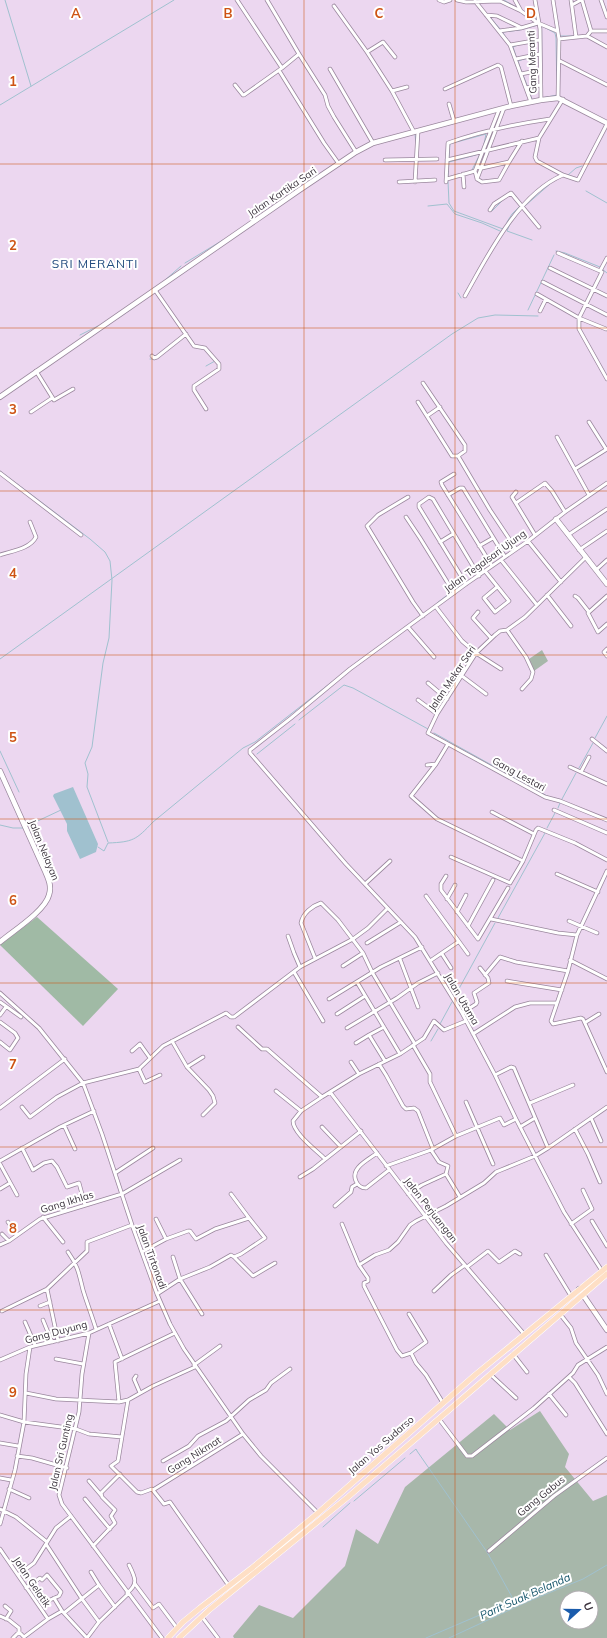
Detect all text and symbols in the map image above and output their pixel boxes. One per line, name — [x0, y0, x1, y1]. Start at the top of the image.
text: A — [71, 5, 81, 21]
text: B — [224, 5, 233, 21]
text: C — [375, 5, 384, 21]
text: D — [526, 5, 536, 21]
street label: Gang Meranti — [524, 30, 540, 94]
text: 1 — [9, 73, 17, 89]
street label: Jalan Kartika Sari — [245, 164, 319, 220]
text: 2 — [9, 237, 17, 253]
district label: SRI MERANTI — [52, 256, 138, 271]
text: 3 — [9, 401, 17, 417]
street label: Jalan Tegalsari Ujung — [441, 527, 529, 595]
text: 4 — [9, 565, 17, 581]
street label: Jalan Mekar Sari — [425, 643, 479, 713]
text: 5 — [9, 729, 17, 745]
street label: Gang Lestari — [490, 754, 548, 794]
street label: Jalan Nelayan — [26, 818, 62, 882]
text: 6 — [9, 892, 17, 908]
street label: Jalan Utama — [442, 971, 482, 1027]
text: 7 — [9, 1056, 17, 1072]
street label: Jalan Perjuangan — [401, 1175, 461, 1245]
street label: Gang Ikhlas — [39, 1188, 95, 1216]
text: 8 — [9, 1220, 17, 1236]
street label: Jalan Tirtonadi — [134, 1223, 170, 1291]
street label: Gang Duyung — [23, 1317, 89, 1347]
text: 9 — [9, 1384, 17, 1400]
street label: Jalan Sri Gunting — [46, 1413, 76, 1491]
street label: Jalan Yos Sudarso — [345, 1413, 417, 1477]
street label: Gang Nikmat — [165, 1433, 224, 1477]
street label: Gang Gabus — [514, 1473, 568, 1519]
street label: Jalan Gelatik — [10, 1554, 54, 1611]
water label: Parit Suak Belanda — [478, 1570, 573, 1622]
north arrow — [559, 1590, 599, 1630]
text: U — [580, 1600, 596, 1613]

